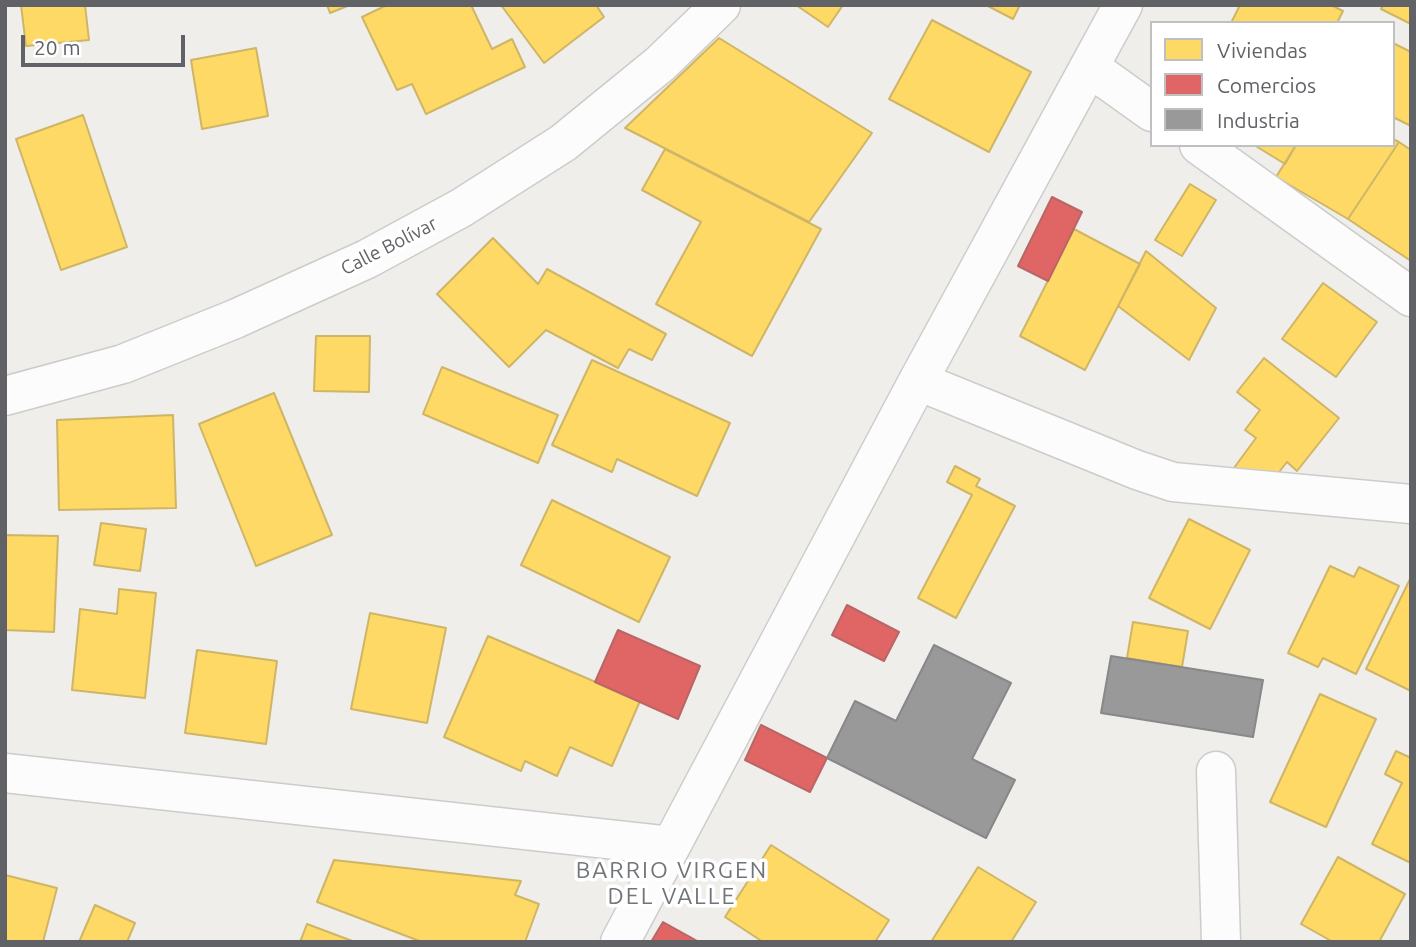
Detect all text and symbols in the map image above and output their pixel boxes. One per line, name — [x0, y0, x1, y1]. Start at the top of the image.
scale bar — [24, 21, 189, 65]
legend — [1150, 21, 1395, 147]
text: 20 m — [34, 35, 81, 59]
text: Viviendas — [1217, 38, 1307, 62]
text: Comercios — [1217, 73, 1316, 97]
text: Industria — [1217, 108, 1300, 132]
street label: Calle Bolívar — [337, 212, 441, 280]
district label: BARRIO VIRGEN DEL VALLE — [577, 856, 767, 910]

